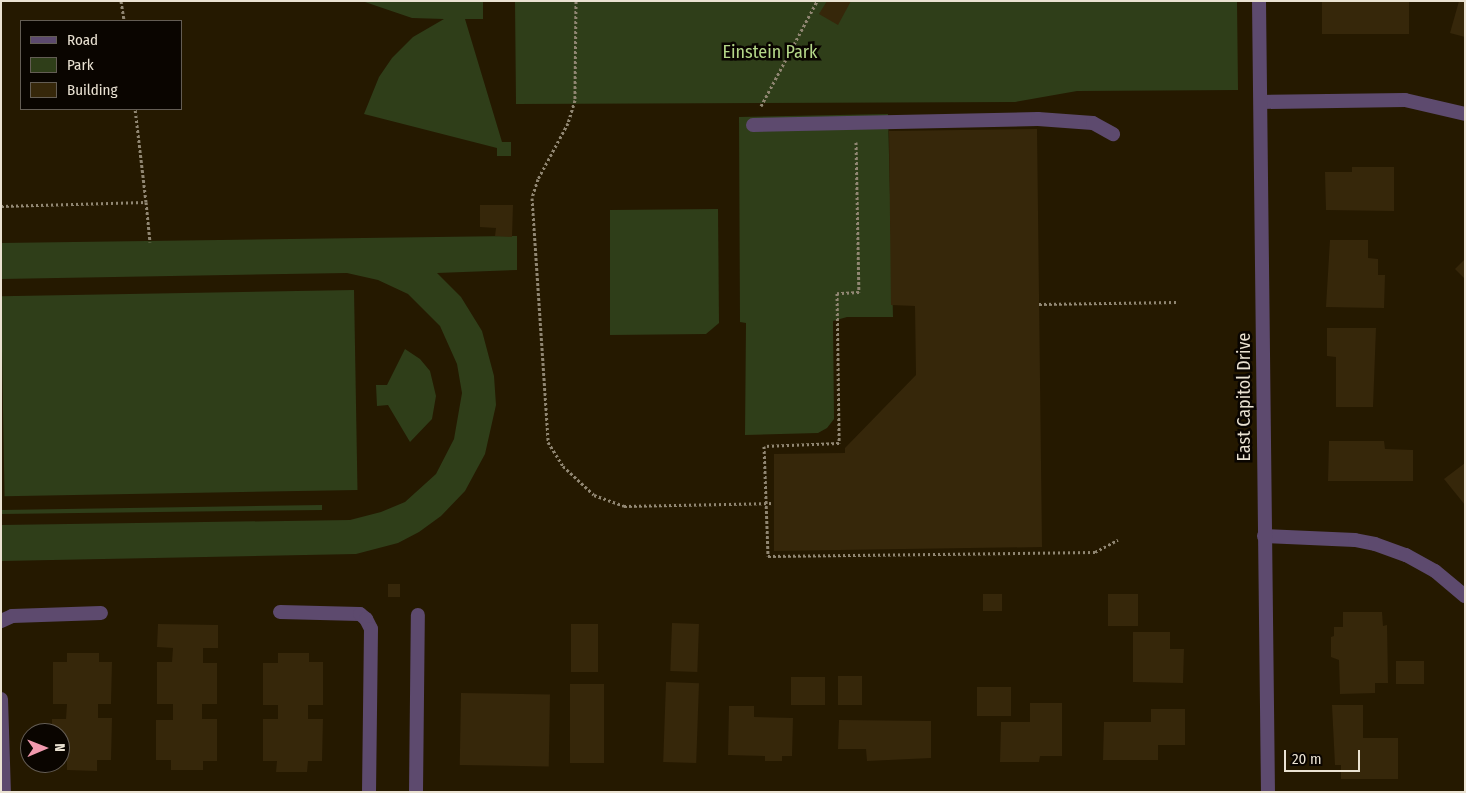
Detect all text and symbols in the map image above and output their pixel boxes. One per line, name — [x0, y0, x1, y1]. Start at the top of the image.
legend — [20, 20, 182, 110]
text: Road — [67, 31, 98, 49]
park label: Einstein Park — [723, 41, 817, 63]
text: Park — [67, 56, 94, 74]
text: Building — [67, 81, 118, 99]
street label: East Capitol Drive — [1233, 333, 1255, 461]
north arrow — [20, 723, 70, 773]
scale bar — [1286, 740, 1362, 772]
text: N — [51, 743, 68, 752]
text: 20 m — [1292, 750, 1322, 768]

